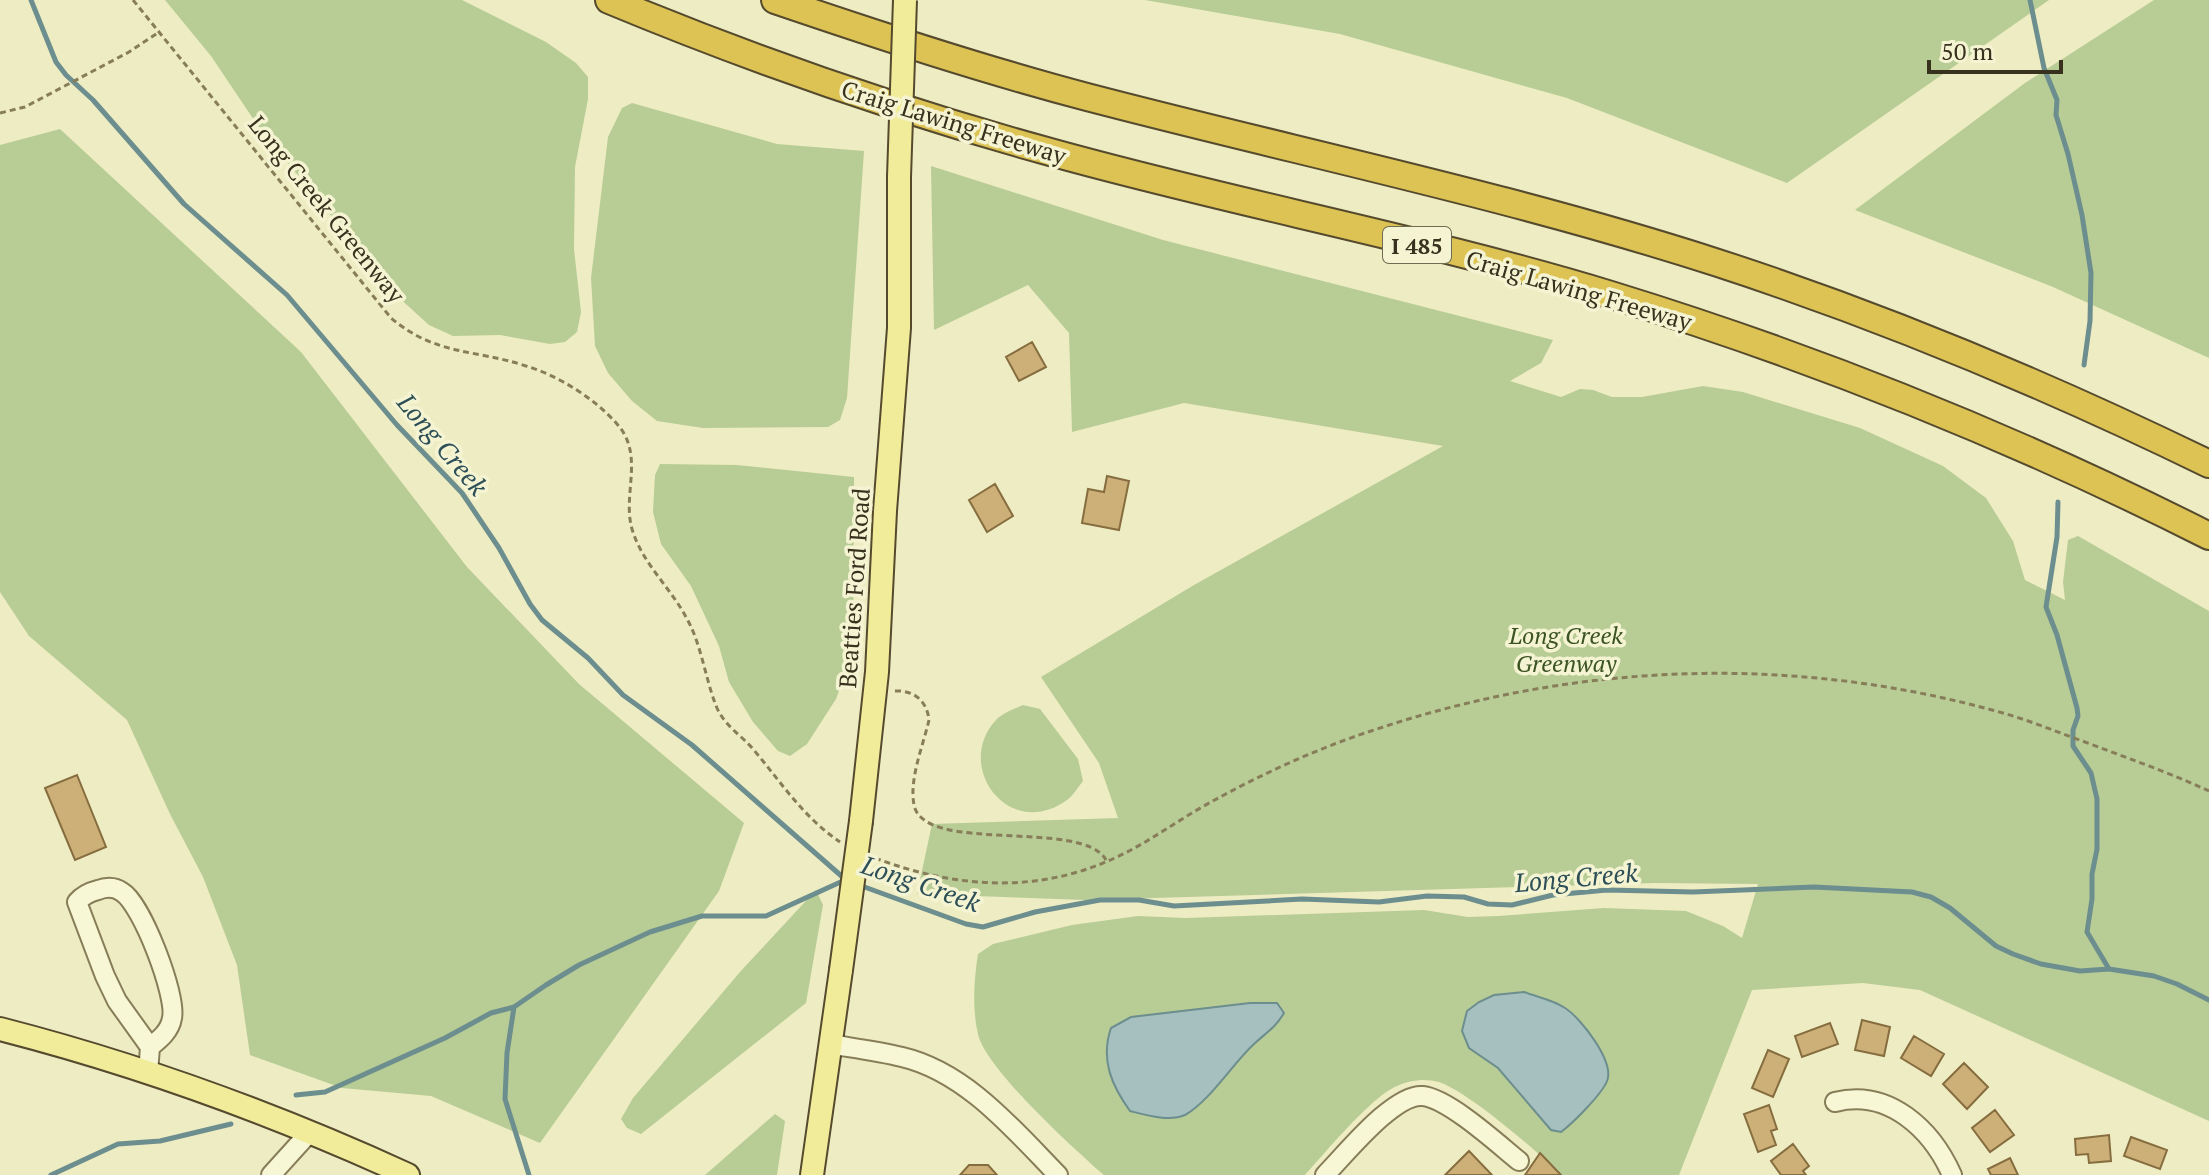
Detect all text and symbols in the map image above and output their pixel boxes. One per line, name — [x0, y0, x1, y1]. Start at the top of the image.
scale bar — [1929, 24, 2061, 74]
text: 50 m — [1941, 35, 1993, 67]
street label: Craig Lawing Freeway — [838, 73, 1071, 172]
street label: Long Creek Greenway — [242, 109, 413, 310]
road number: I 485 — [1383, 227, 1451, 263]
street label: Craig Lawing Freeway — [1462, 242, 1696, 338]
water label: Long Creek — [390, 385, 496, 503]
street label: Beatties Ford Road — [831, 487, 877, 689]
park label: Long Creek Greenway — [1508, 619, 1623, 679]
water label: Long Creek — [856, 847, 985, 919]
water label: Long Creek — [1512, 855, 1639, 899]

